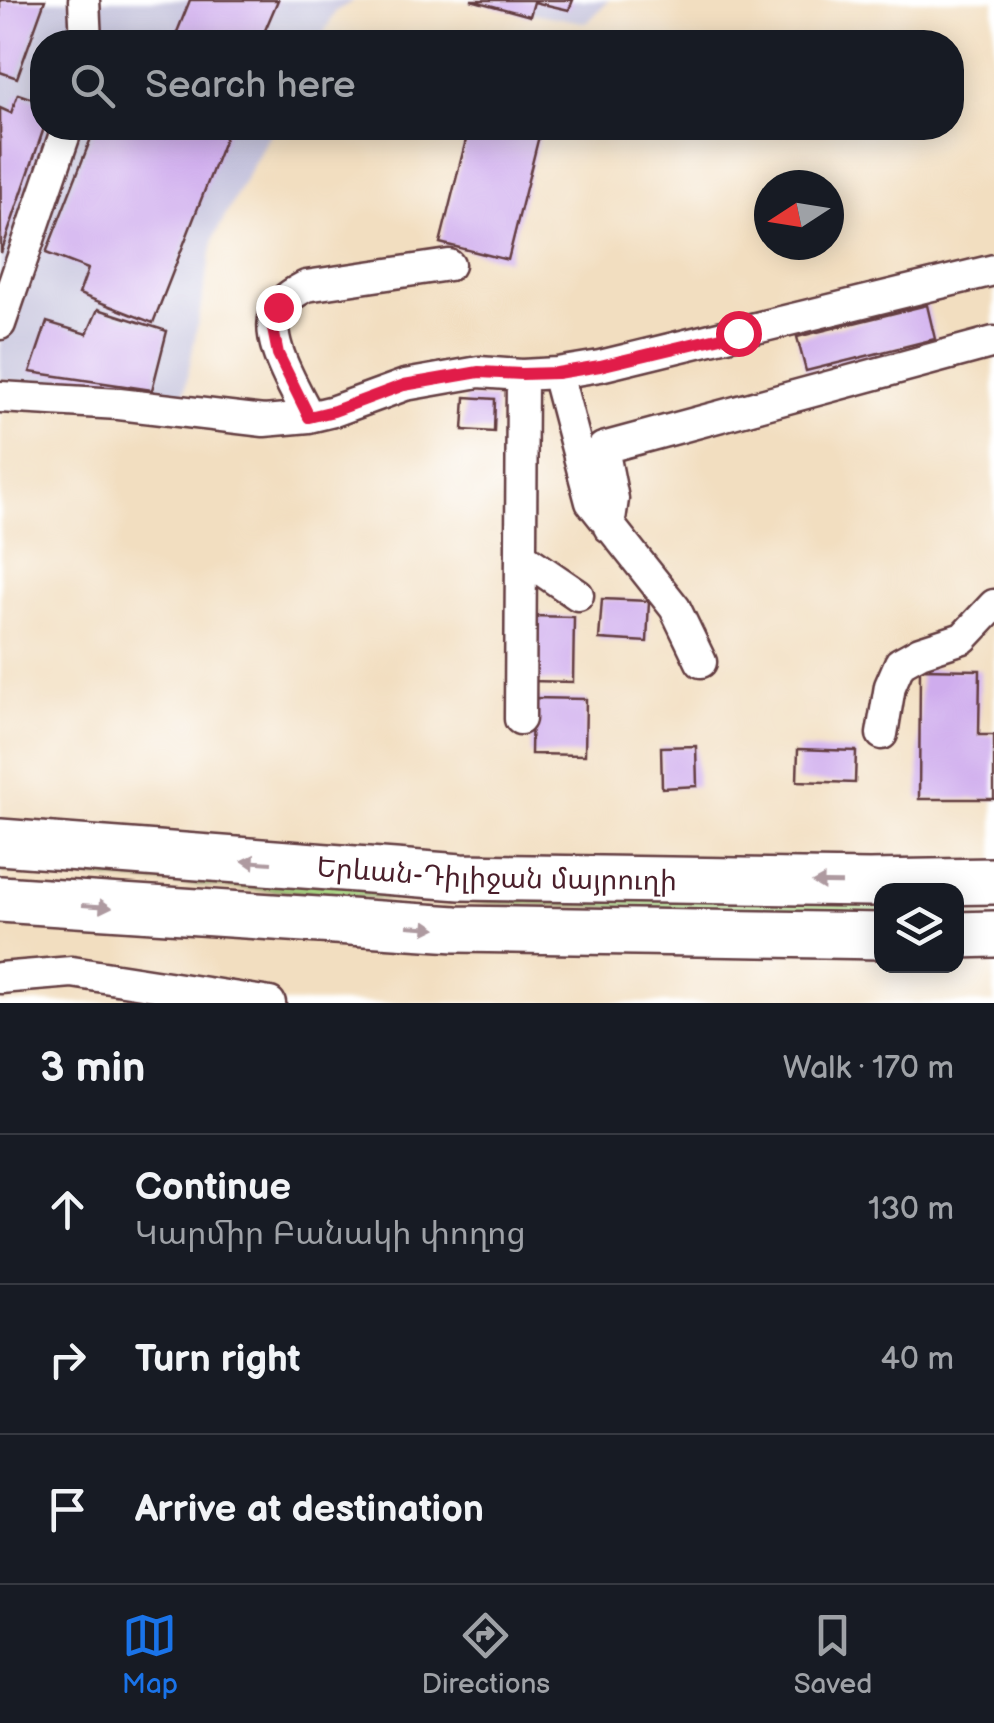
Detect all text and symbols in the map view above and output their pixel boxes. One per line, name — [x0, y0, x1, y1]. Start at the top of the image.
search box — [30, 30, 964, 140]
icon: search — [65, 58, 120, 113]
text: Search here — [145, 63, 356, 108]
north arrow — [754, 170, 844, 260]
route end — [256, 285, 302, 331]
route start — [716, 311, 762, 357]
street label: Երևան-Դիլիջան մայրուղի — [315, 851, 677, 898]
one-way arrow — [241, 853, 273, 869]
one-way arrow — [810, 874, 842, 890]
map controls — [874, 883, 964, 973]
button: layers — [874, 883, 964, 973]
one-way arrow — [82, 898, 114, 914]
one-way arrow — [406, 919, 438, 935]
text: 3 min — [40, 1043, 145, 1094]
text: Walk · 170 m — [783, 1049, 954, 1088]
text: Continue — [135, 1165, 291, 1210]
icon: ahead — [40, 1182, 95, 1237]
text: 130 m — [868, 1190, 954, 1229]
text: Կարմիր Բանակի փողոց — [135, 1215, 526, 1254]
icon: right — [40, 1332, 95, 1387]
text: Turn right — [135, 1337, 300, 1382]
text: 40 m — [881, 1340, 954, 1379]
icon: arrive — [40, 1482, 95, 1537]
text: Arrive at destination — [135, 1487, 484, 1532]
tab: Map — [122, 1608, 178, 1701]
tab: Directions — [421, 1608, 550, 1701]
tab: Saved — [794, 1608, 872, 1701]

